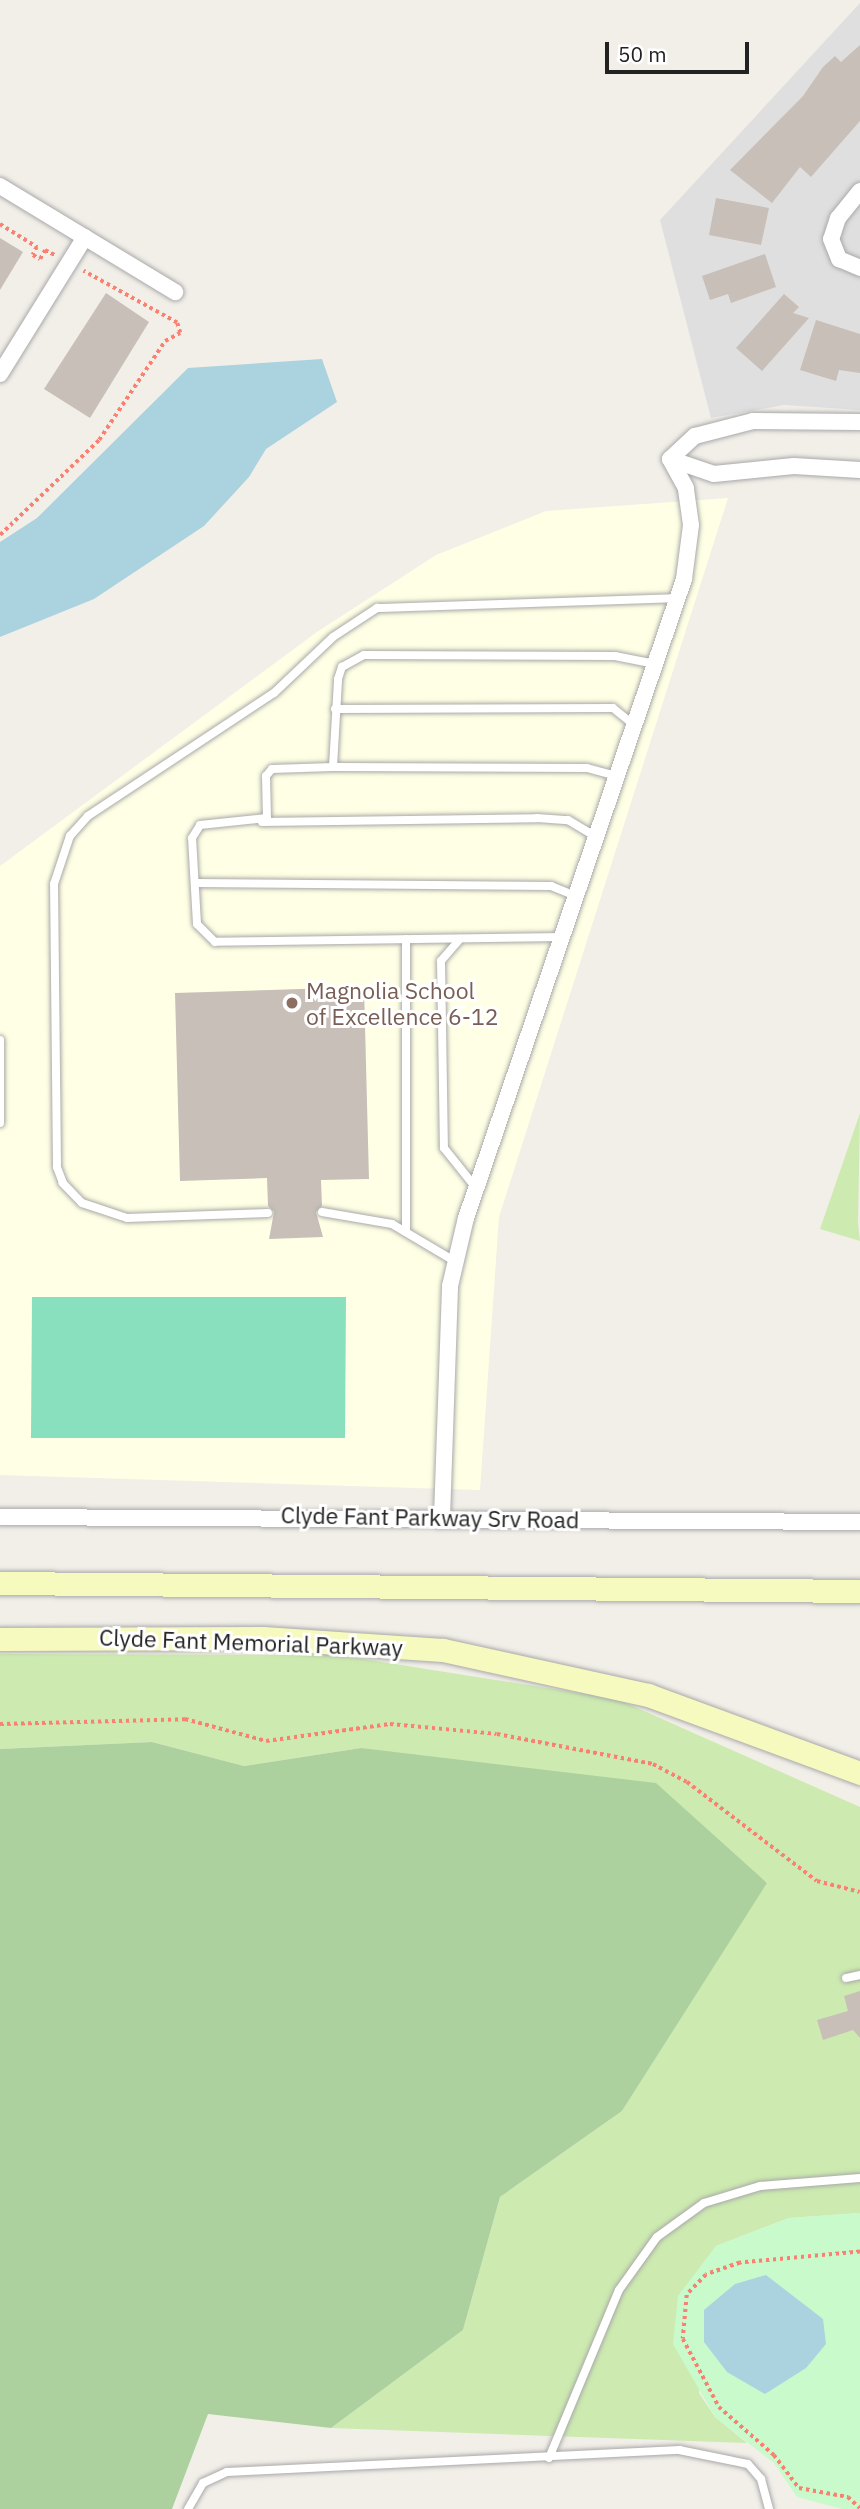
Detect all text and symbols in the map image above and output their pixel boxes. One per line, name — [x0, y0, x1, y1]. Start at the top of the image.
scale bar — [608, 28, 752, 72]
text: 50 m — [618, 40, 667, 68]
place label: Magnolia School of Excellence 6-12 — [306, 976, 499, 1030]
marker: Magnolia School of Excellence 6-12 — [284, 995, 300, 1011]
street label: Clyde Fant Parkway Srv Road — [280, 1501, 580, 1533]
street label: Clyde Fant Memorial Parkway — [99, 1623, 403, 1661]

